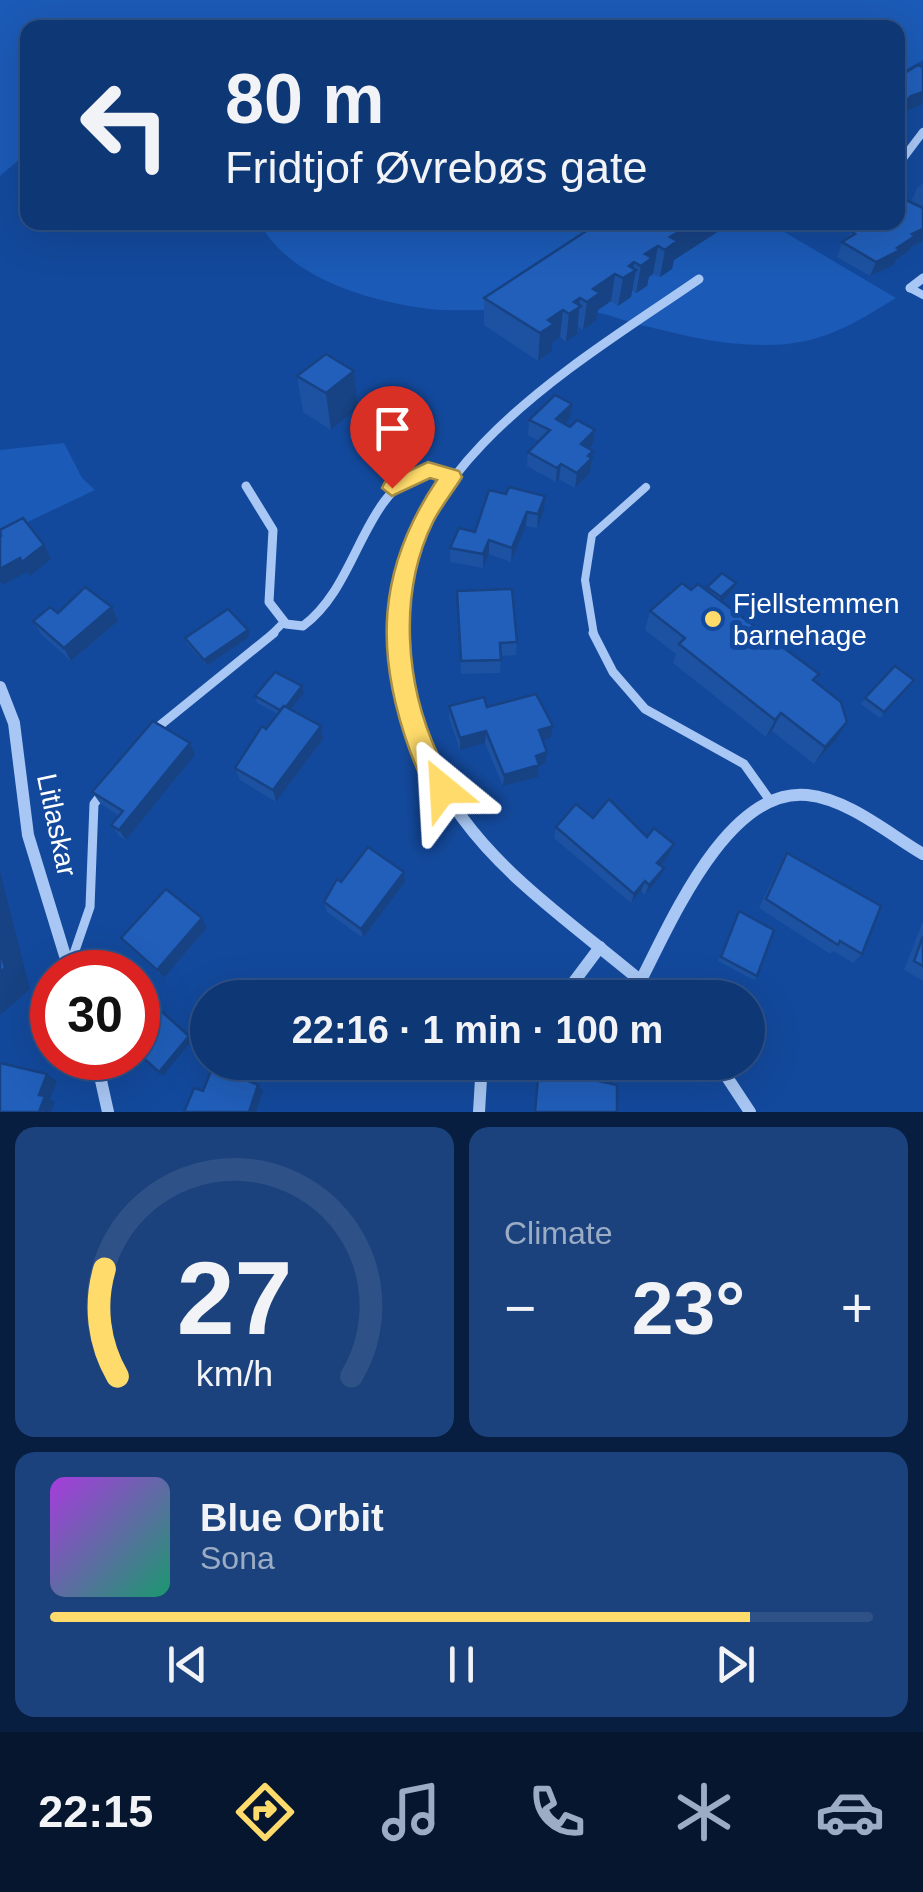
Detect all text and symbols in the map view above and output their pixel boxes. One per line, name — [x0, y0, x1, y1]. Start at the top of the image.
icon: left — [60, 60, 190, 190]
text: 80 m — [225, 60, 385, 138]
text: Fridtjof Øvrebøs gate — [225, 142, 648, 193]
pin — [350, 386, 435, 489]
icon: arrive — [365, 401, 420, 456]
place label: Fjellstemmen barnehage — [733, 588, 899, 651]
marker: Fjellstemmen barnehage — [702, 608, 724, 630]
position arrow — [391, 737, 495, 841]
street label: Litlaskar — [31, 771, 83, 879]
speed limit sign: 30 — [30, 950, 160, 1080]
text: 22:16 · 1 min · 100 m — [292, 1009, 663, 1051]
text: Climate — [504, 1215, 612, 1251]
text: 27 — [177, 1240, 292, 1356]
text: 23° — [632, 1266, 745, 1350]
text: − — [504, 1277, 536, 1339]
text: + — [841, 1277, 873, 1339]
text: km/h — [196, 1354, 273, 1394]
text: Blue Orbit — [200, 1497, 384, 1539]
text: Sona — [200, 1540, 275, 1576]
icon: previous — [160, 1637, 215, 1692]
icon: pause — [434, 1637, 489, 1692]
icon: next — [708, 1637, 763, 1692]
icon: directions — [230, 1777, 300, 1847]
icon: music — [376, 1777, 446, 1847]
icon: phone — [522, 1777, 592, 1847]
icon: climate — [669, 1777, 739, 1847]
icon: car — [815, 1777, 885, 1847]
text: 22:15 — [38, 1786, 153, 1837]

